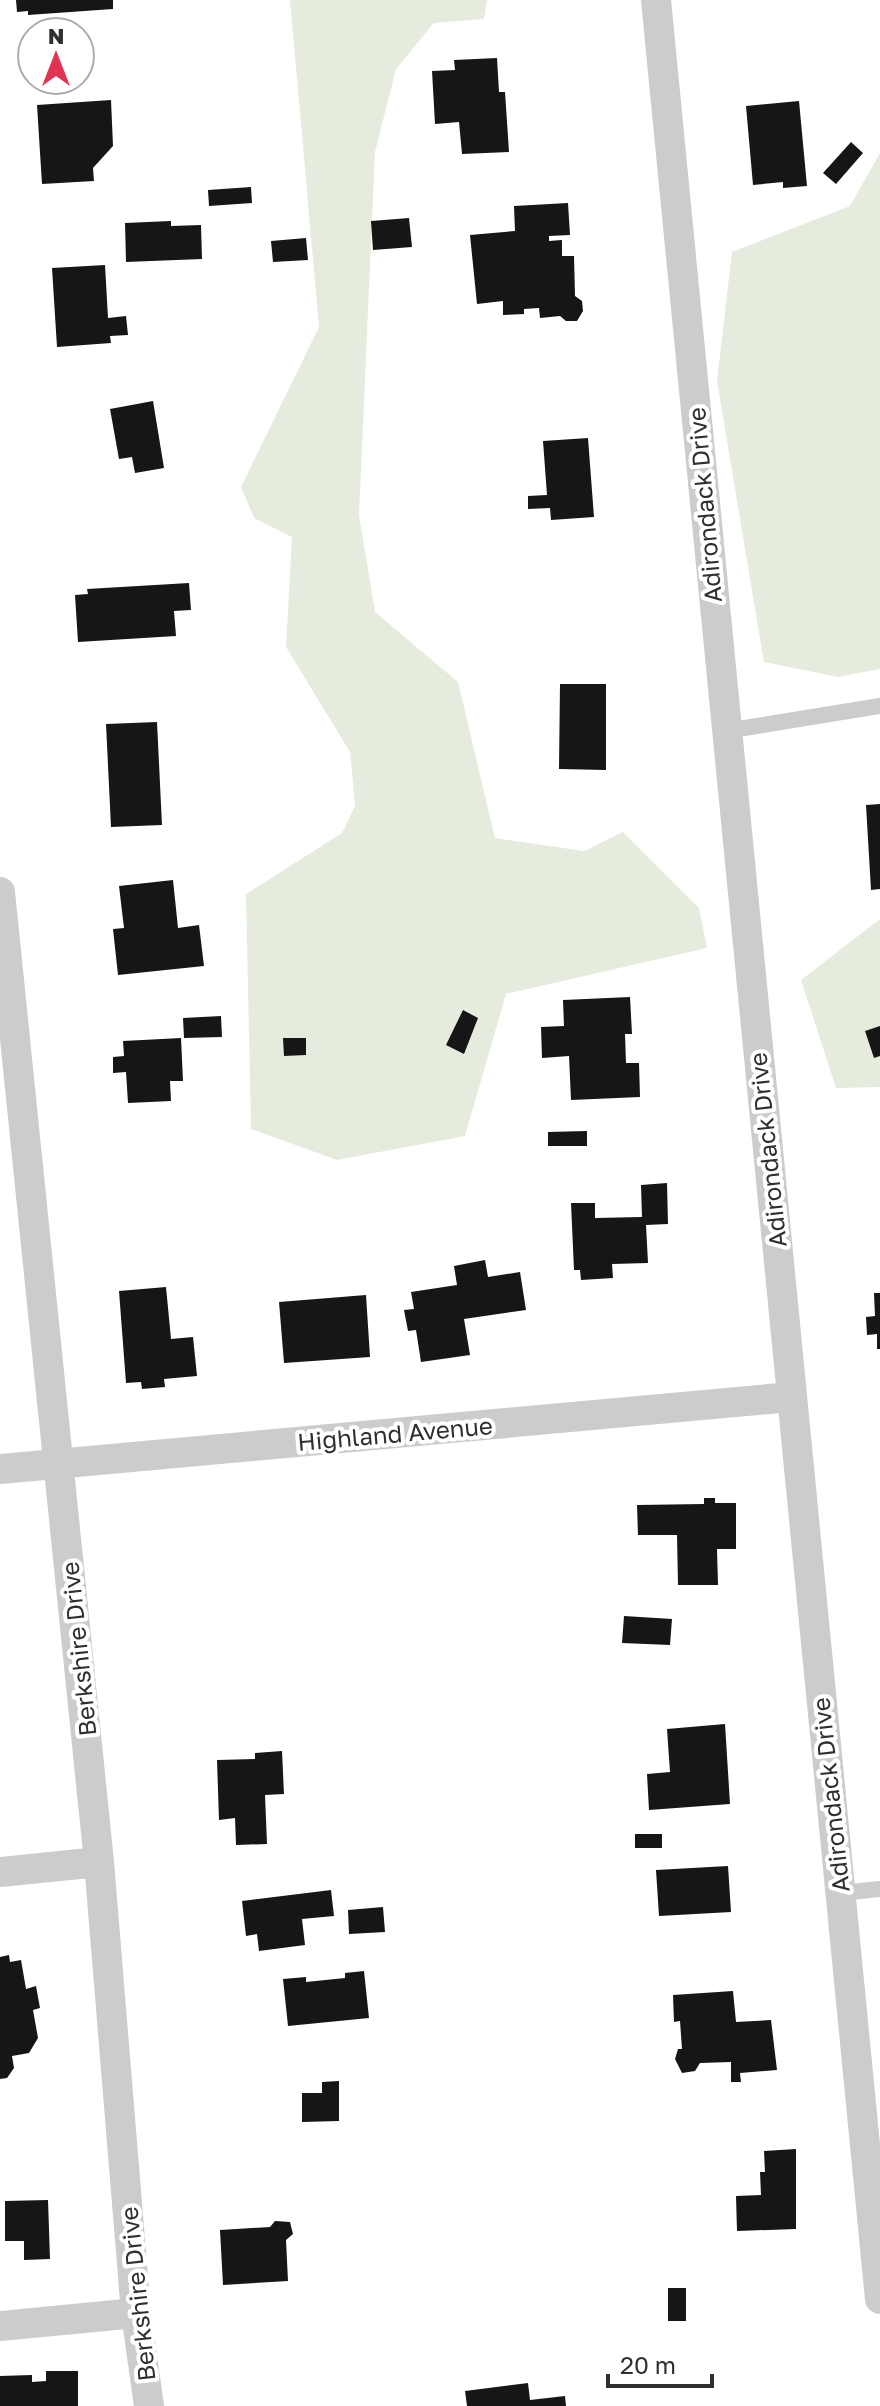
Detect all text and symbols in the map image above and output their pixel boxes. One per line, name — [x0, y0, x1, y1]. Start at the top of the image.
north arrow — [16, 16, 96, 96]
text: N — [48, 22, 64, 49]
street label: Adirondack Drive — [681, 406, 727, 604]
street label: Adirondack Drive — [742, 1051, 792, 1249]
street label: Highland Avenue — [296, 1410, 494, 1456]
street label: Berkshire Drive — [54, 1560, 102, 1738]
street label: Adirondack Drive — [805, 1696, 855, 1894]
street label: Berkshire Drive — [113, 2205, 161, 2383]
scale bar — [608, 2338, 712, 2388]
text: 20 m — [620, 2350, 676, 2379]

